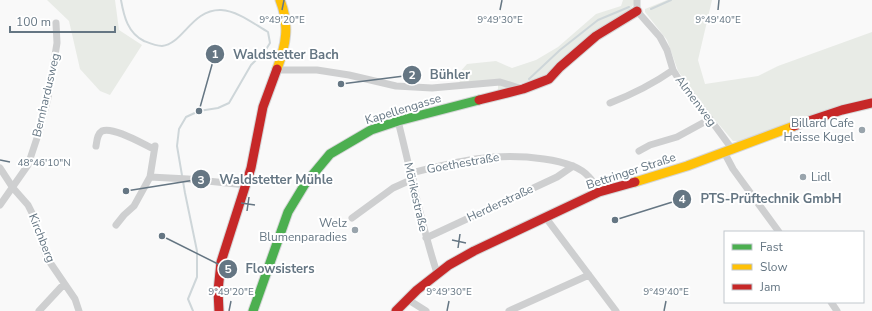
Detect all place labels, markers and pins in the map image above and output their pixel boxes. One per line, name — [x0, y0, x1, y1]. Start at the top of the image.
callout: Waldstetter Bach — [205, 42, 347, 67]
callout: Bühler — [402, 62, 478, 87]
place label: Billard Cafe Heisse Kugel — [784, 115, 854, 145]
marker: Billard Cafe Heisse Kugel — [857, 125, 867, 135]
callout: Waldstetter Mühle — [191, 167, 341, 192]
place label: Lidl — [811, 169, 831, 185]
marker: Lidl — [798, 172, 808, 182]
callout: PTS-Prüftechnik GmbH — [672, 186, 850, 211]
place label: Welz Blumenparadies — [259, 215, 347, 245]
marker: Welz Blumenparadies — [350, 225, 360, 235]
callout: Flowsisters — [218, 256, 323, 281]

